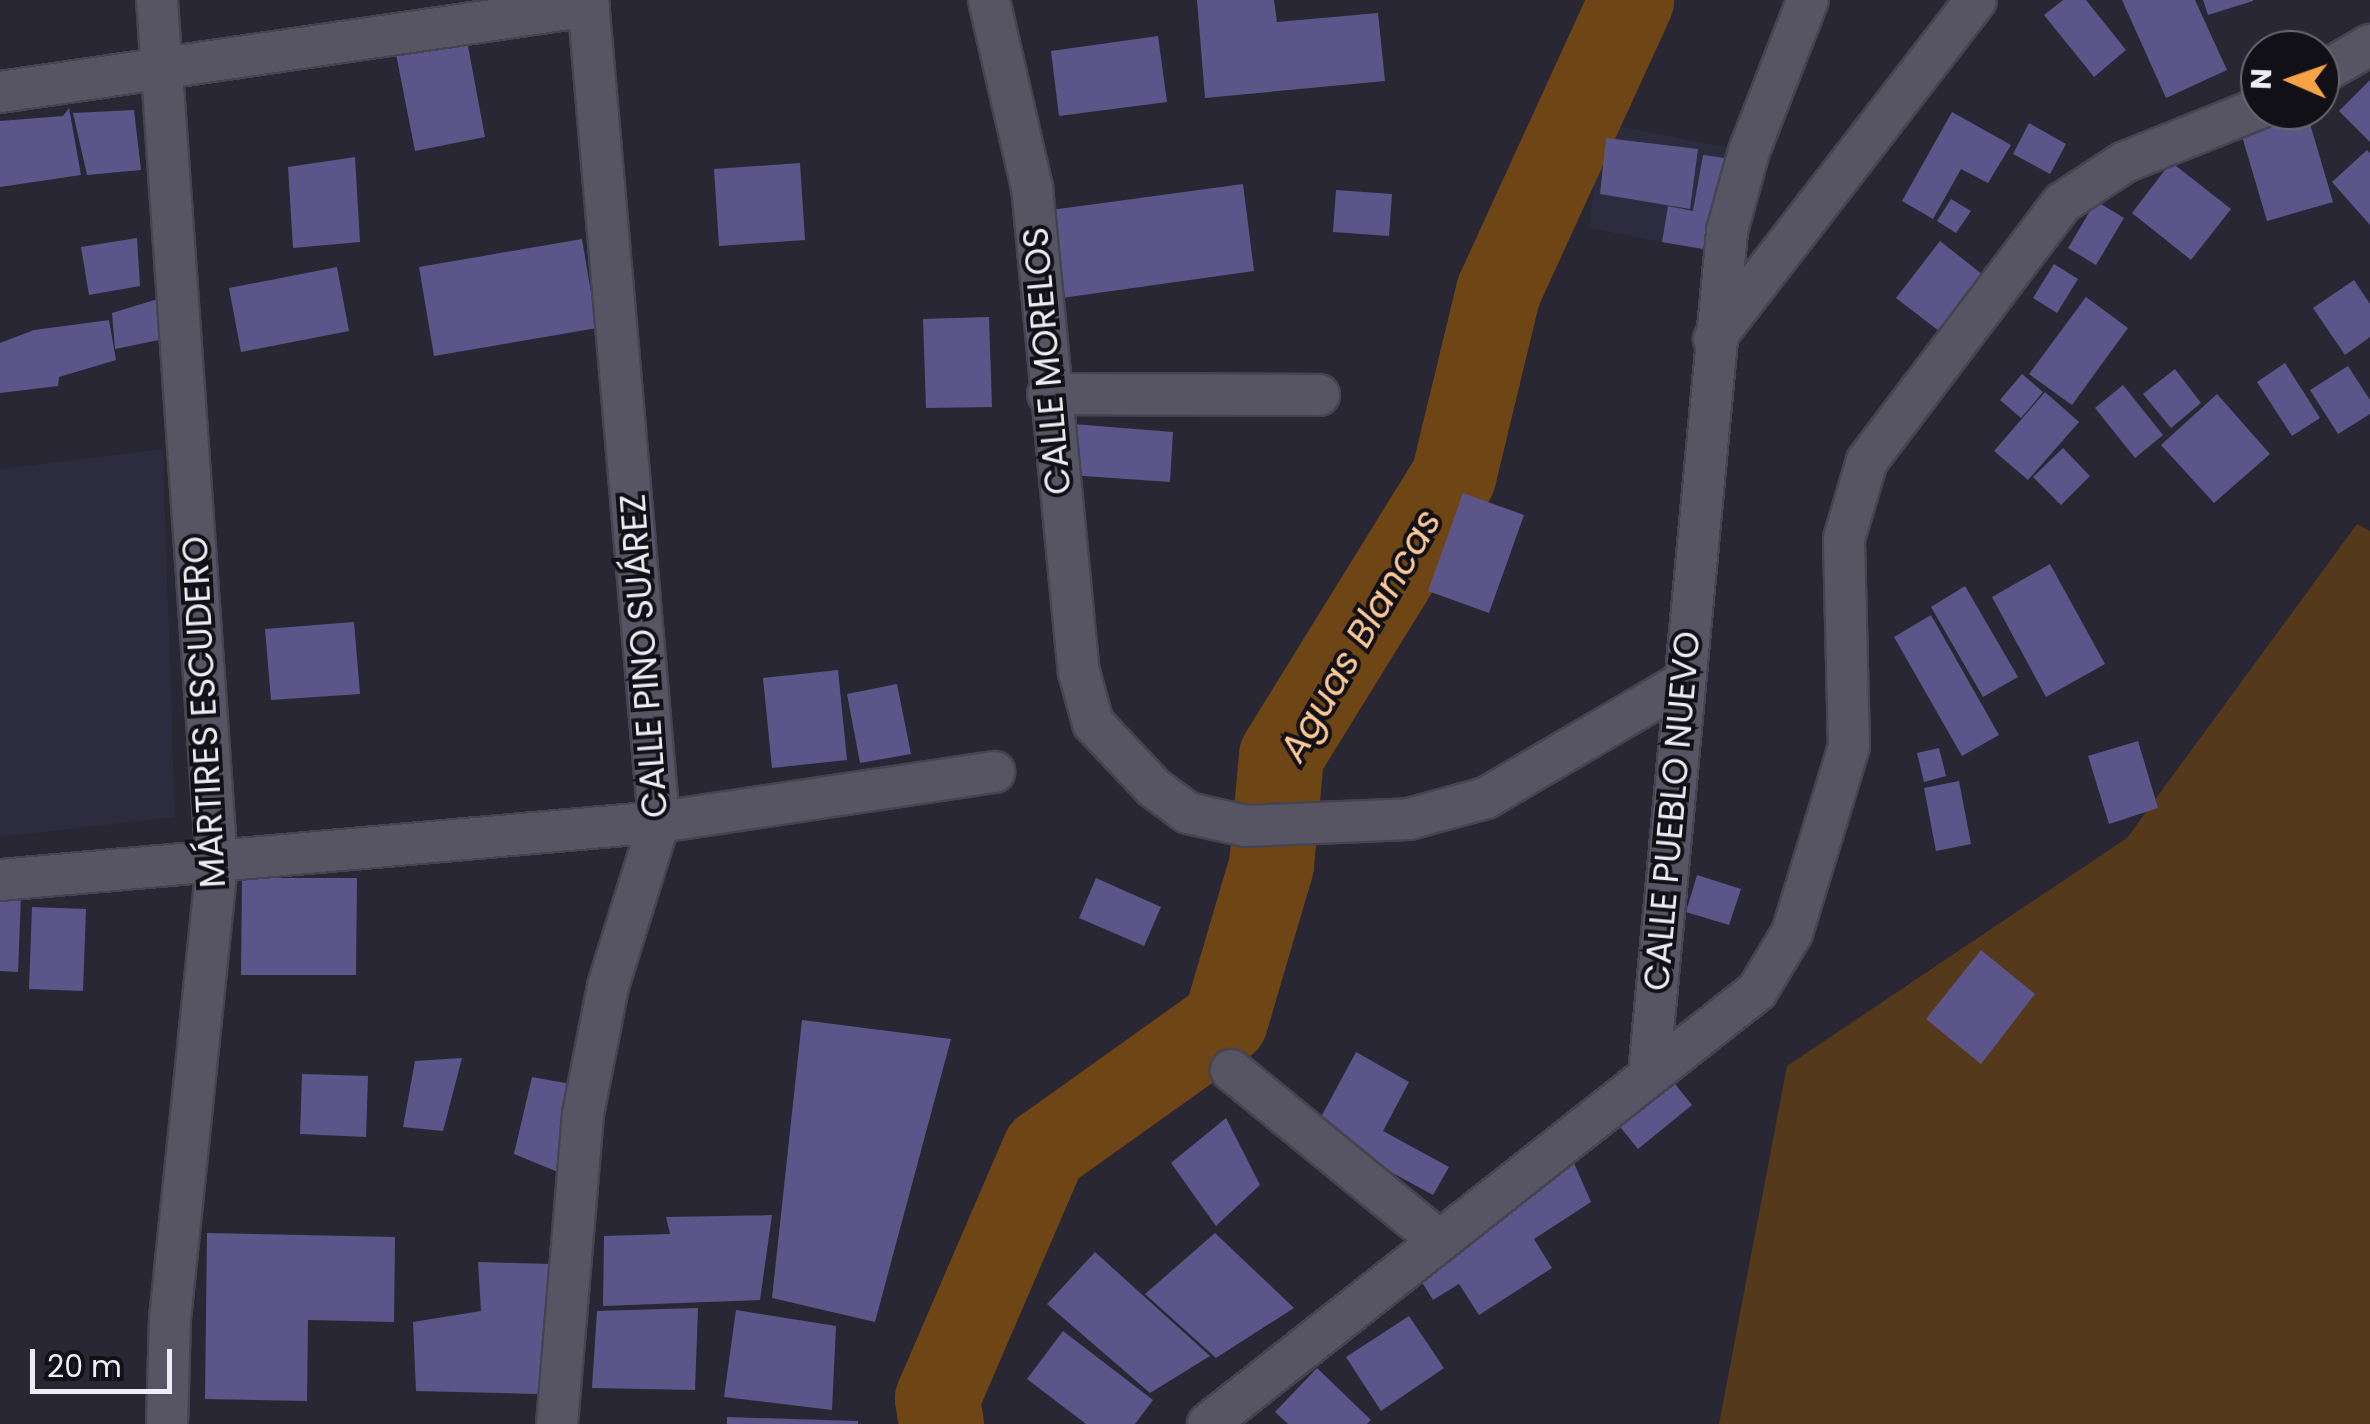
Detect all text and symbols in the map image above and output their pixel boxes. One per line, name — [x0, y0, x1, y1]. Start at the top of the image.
north arrow — [2240, 30, 2340, 130]
text: N — [2242, 68, 2281, 90]
street label: CALLE MORELOS — [1014, 226, 1080, 496]
street label: CALLE PINO SUÁREZ — [612, 493, 676, 819]
water label: Aguas Blancas — [1269, 501, 1451, 769]
street label: MÁRTIRES ESCUDERO — [174, 535, 234, 889]
street label: CALLE PUEBLO NUEVO — [1635, 629, 1709, 993]
scale bar — [35, 1329, 178, 1391]
text: 20 m — [47, 1345, 122, 1388]

